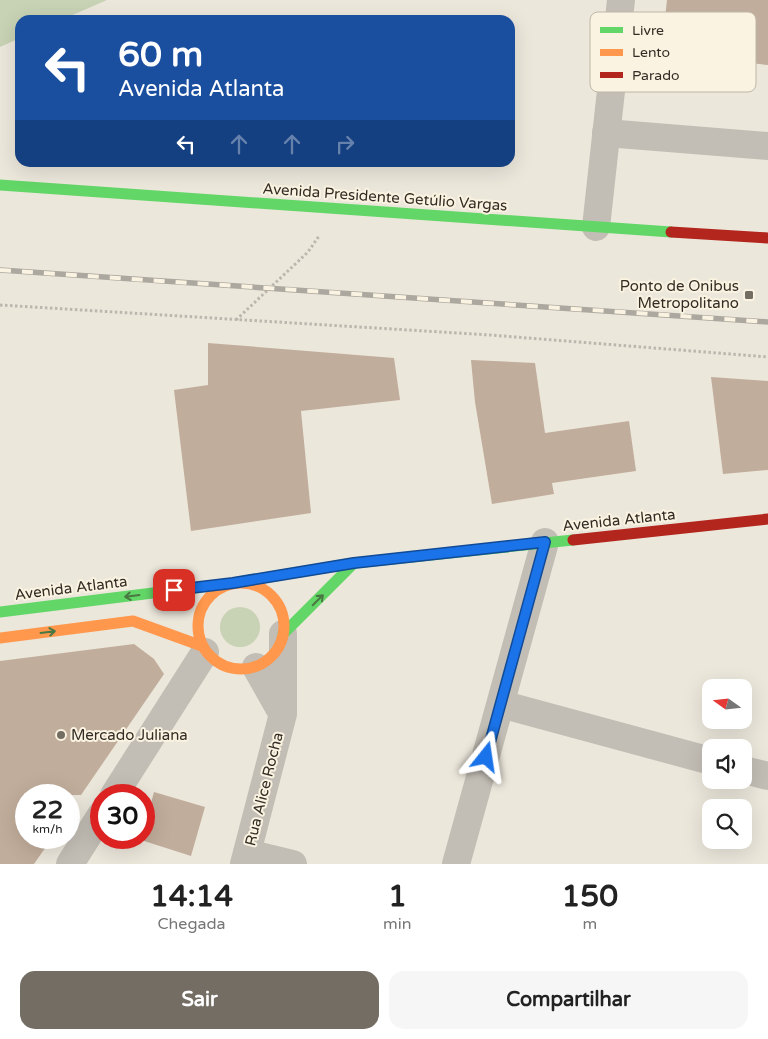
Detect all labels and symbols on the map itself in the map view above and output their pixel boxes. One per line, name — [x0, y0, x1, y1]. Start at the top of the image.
legend — [590, 12, 756, 92]
text: Livre — [632, 22, 664, 39]
text: Lento — [632, 44, 670, 61]
text: Parado — [632, 67, 680, 84]
street label: Avenida Presidente Getúlio Vargas — [262, 179, 508, 215]
place label: Ponto de Onibus Metropolitano — [620, 277, 739, 312]
marker: Ponto de Onibus Metropolitano — [743, 289, 755, 301]
street label: Avenida Atlanta — [562, 505, 676, 535]
pin — [153, 569, 195, 611]
street label: Avenida Atlanta — [14, 572, 128, 604]
one-way arrow — [125, 591, 141, 601]
one-way arrow — [312, 594, 324, 606]
one-way arrow — [40, 627, 56, 637]
north arrow — [702, 679, 752, 729]
place label: Mercado Juliana — [71, 726, 188, 744]
marker: Mercado Juliana — [55, 729, 67, 741]
street label: Rua Alice Rocha — [241, 730, 287, 848]
position arrow — [459, 730, 511, 782]
speed limit sign: 30 — [90, 784, 155, 849]

